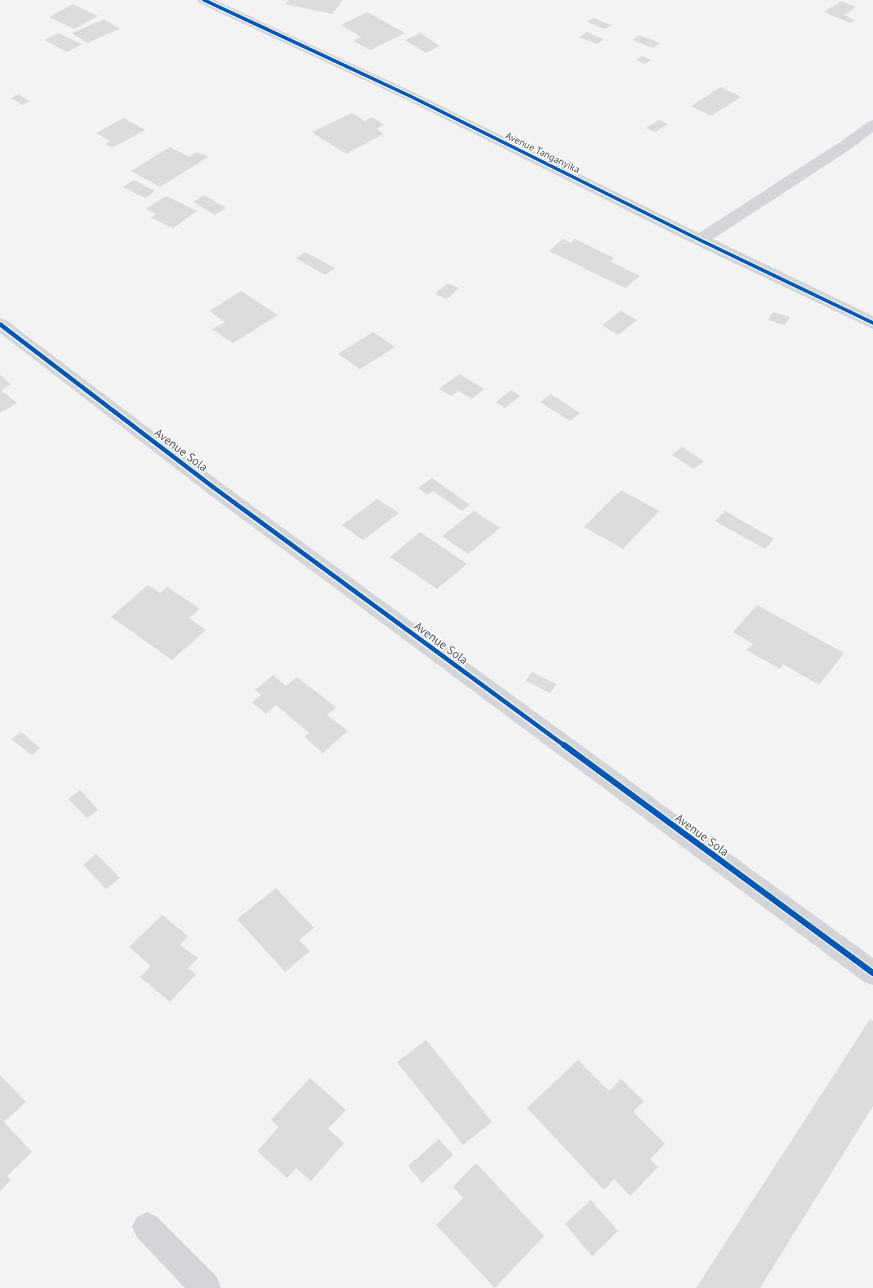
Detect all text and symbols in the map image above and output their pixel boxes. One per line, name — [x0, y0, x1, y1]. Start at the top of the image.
street label: Avenue Tanganyika — [503, 129, 582, 176]
street label: Avenue Sola — [152, 425, 211, 475]
street label: Avenue Sola — [411, 618, 471, 667]
street label: Avenue Sola — [672, 810, 732, 859]

